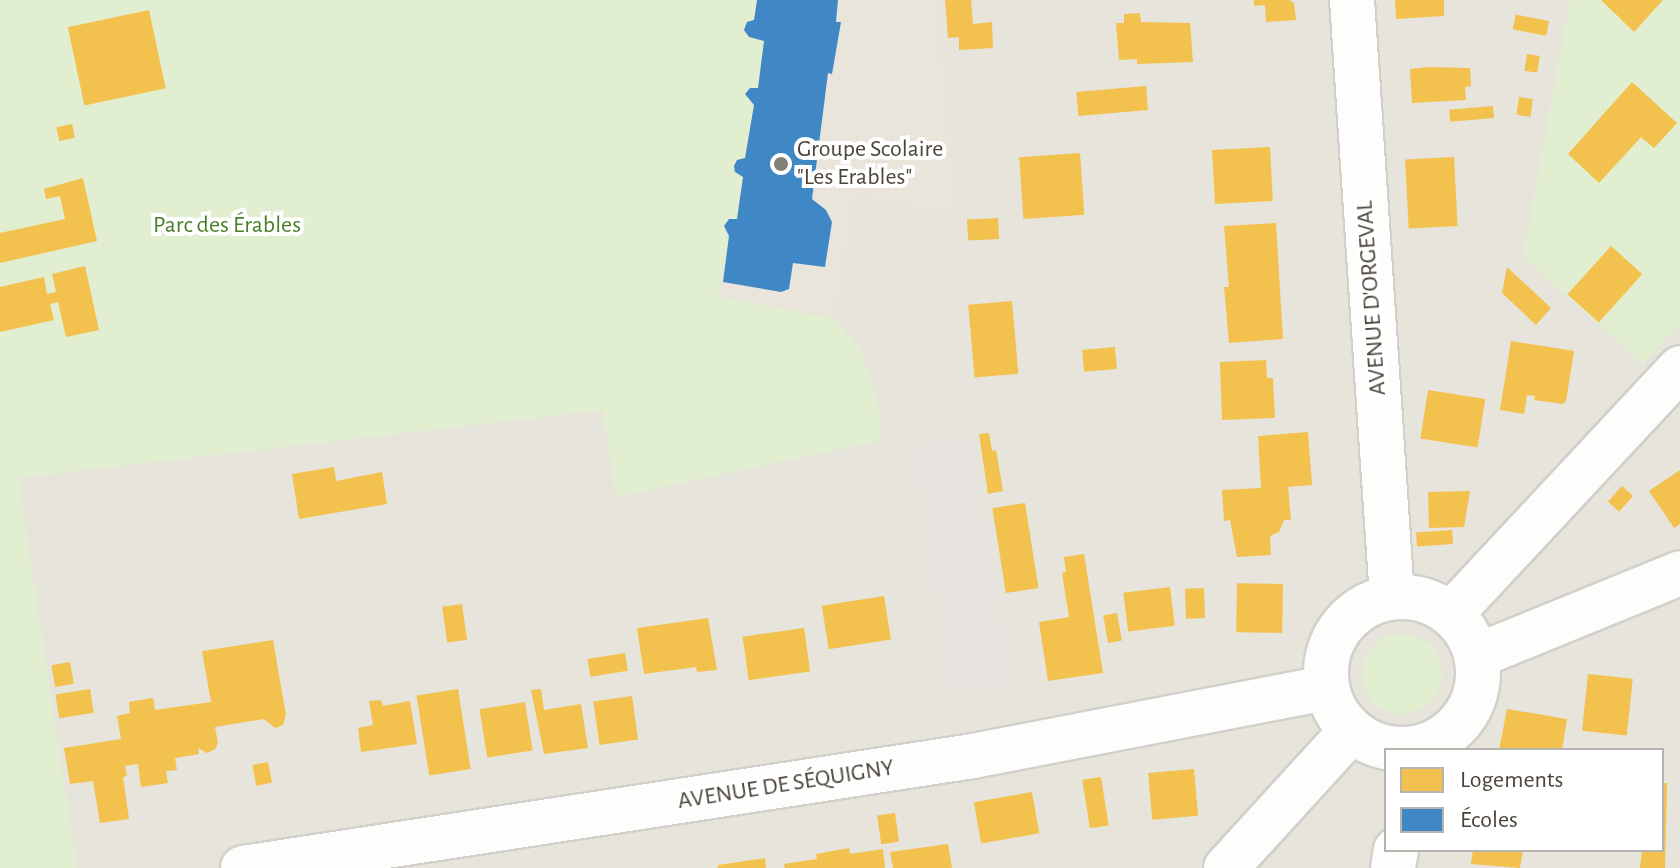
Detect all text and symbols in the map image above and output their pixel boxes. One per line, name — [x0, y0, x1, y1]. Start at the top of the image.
place label: Groupe Scolaire "Les Erables" — [797, 136, 943, 192]
marker: Groupe Scolaire "Les Erables" — [772, 155, 790, 173]
street label: AVENUE D'ORGEVAL — [1351, 200, 1393, 396]
park label: Parc des Érables — [153, 212, 301, 240]
legend — [1384, 748, 1664, 852]
street label: AVENUE DE SÉQUIGNY — [676, 754, 896, 816]
text: Logements — [1460, 768, 1563, 792]
text: Écoles — [1460, 808, 1518, 832]

